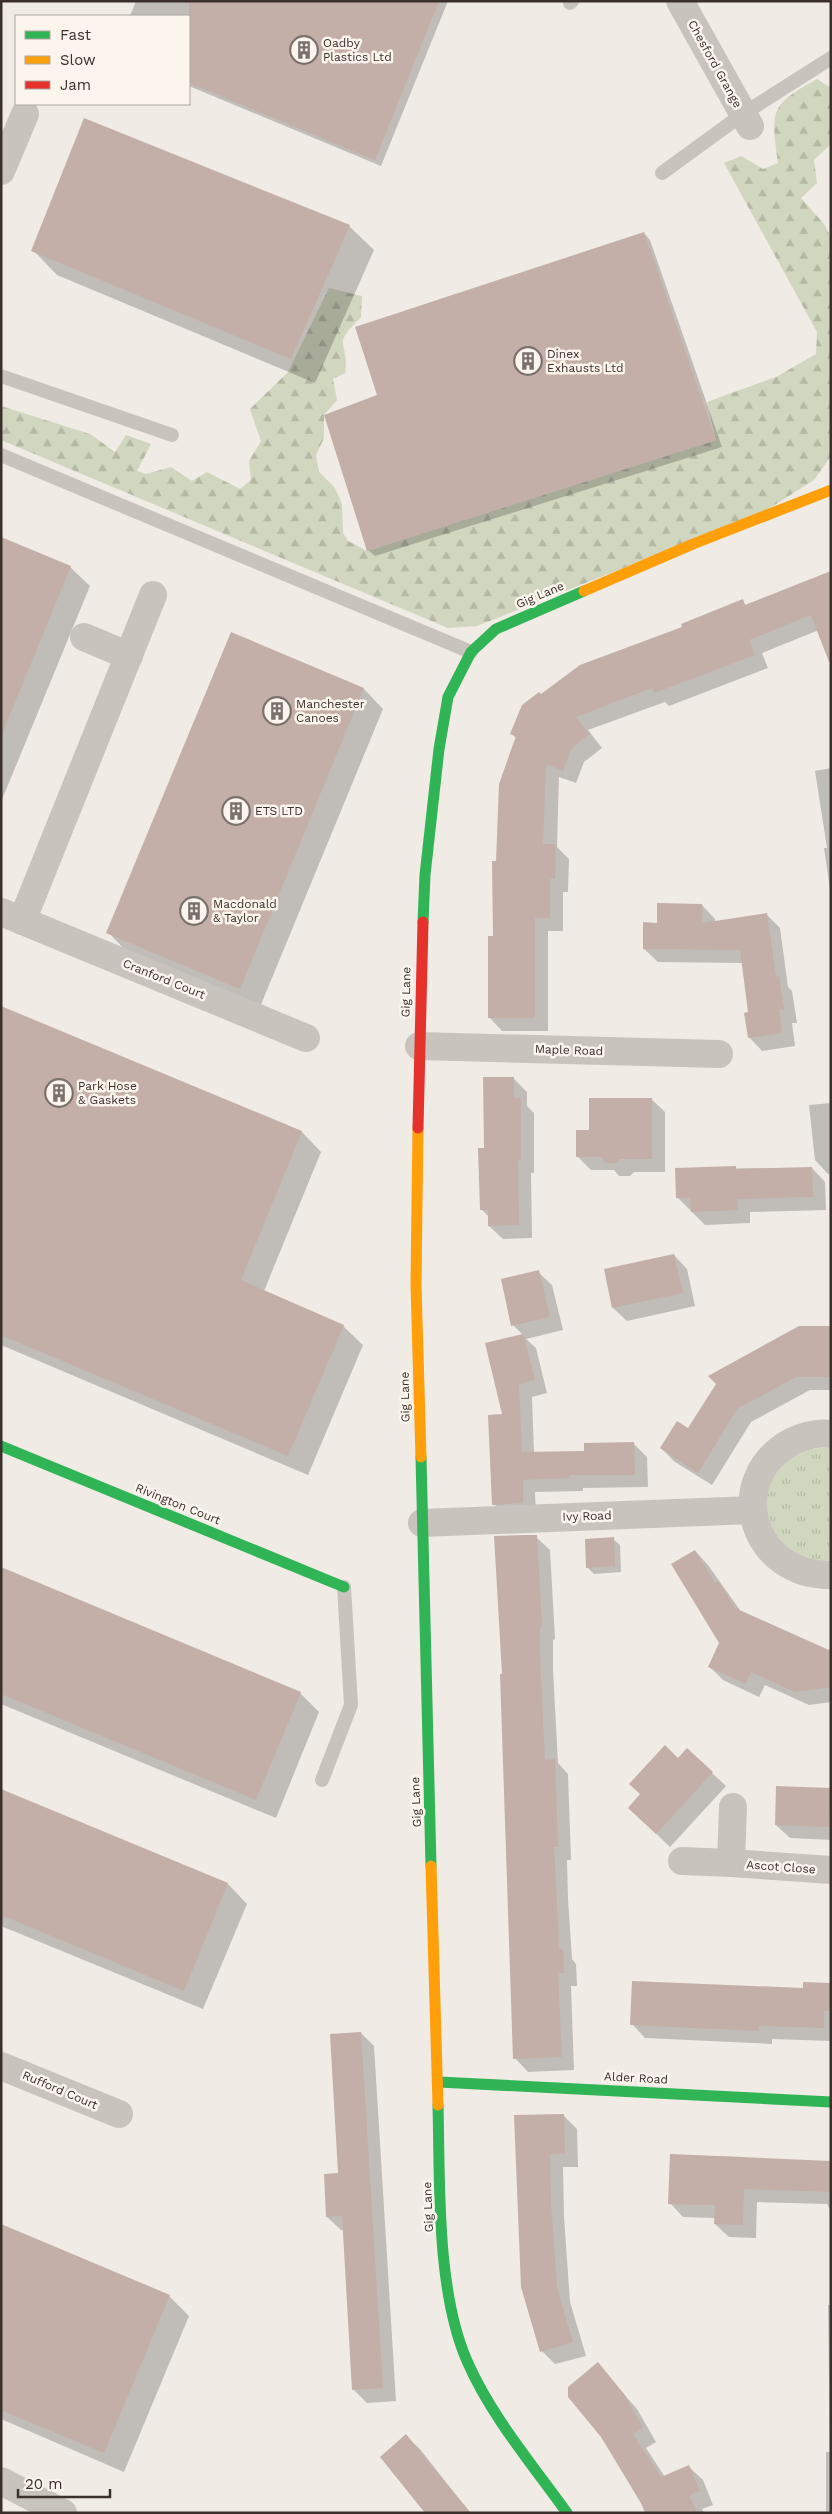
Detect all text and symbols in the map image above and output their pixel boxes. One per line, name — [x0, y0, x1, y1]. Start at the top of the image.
legend — [15, 15, 190, 105]
street label: Chesford Grange — [685, 18, 745, 110]
text: Fast — [60, 26, 92, 44]
building icon: Oadby Plastics Ltd — [289, 35, 319, 65]
place label: Oadby Plastics Ltd — [323, 36, 392, 64]
text: Slow — [60, 51, 96, 69]
text: Jam — [60, 76, 91, 94]
building icon: Dinex Exhausts Ltd — [513, 346, 543, 376]
place label: Dinex Exhausts Ltd — [547, 347, 624, 375]
street label: Gig Lane — [514, 579, 566, 611]
building icon: Manchester Canoes — [262, 696, 292, 726]
place label: Manchester Canoes — [296, 697, 365, 725]
building icon: ETS LTD — [221, 796, 251, 826]
place label: ETS LTD — [255, 804, 303, 818]
building icon: Macdonald & Taylor — [179, 896, 209, 926]
place label: Macdonald & Taylor — [213, 897, 277, 925]
street label: Cranford Court — [121, 956, 207, 1002]
street label: Gig Lane — [399, 966, 413, 1017]
street label: Maple Road — [535, 1042, 603, 1058]
building icon: Park Hose & Gaskets — [44, 1078, 74, 1108]
place label: Park Hose & Gaskets — [78, 1079, 137, 1107]
street label: Gig Lane — [398, 1371, 412, 1422]
street label: Rivington Court — [133, 1481, 223, 1527]
street label: Ivy Road — [562, 1508, 612, 1524]
street label: Gig Lane — [408, 1776, 424, 1828]
street label: Ascot Close — [746, 1858, 816, 1876]
street label: Rufford Court — [20, 2068, 100, 2112]
street label: Alder Road — [604, 2069, 668, 2087]
street label: Gig Lane — [420, 2181, 436, 2233]
scale bar — [18, 2466, 110, 2498]
text: 20 m — [25, 2475, 63, 2493]

